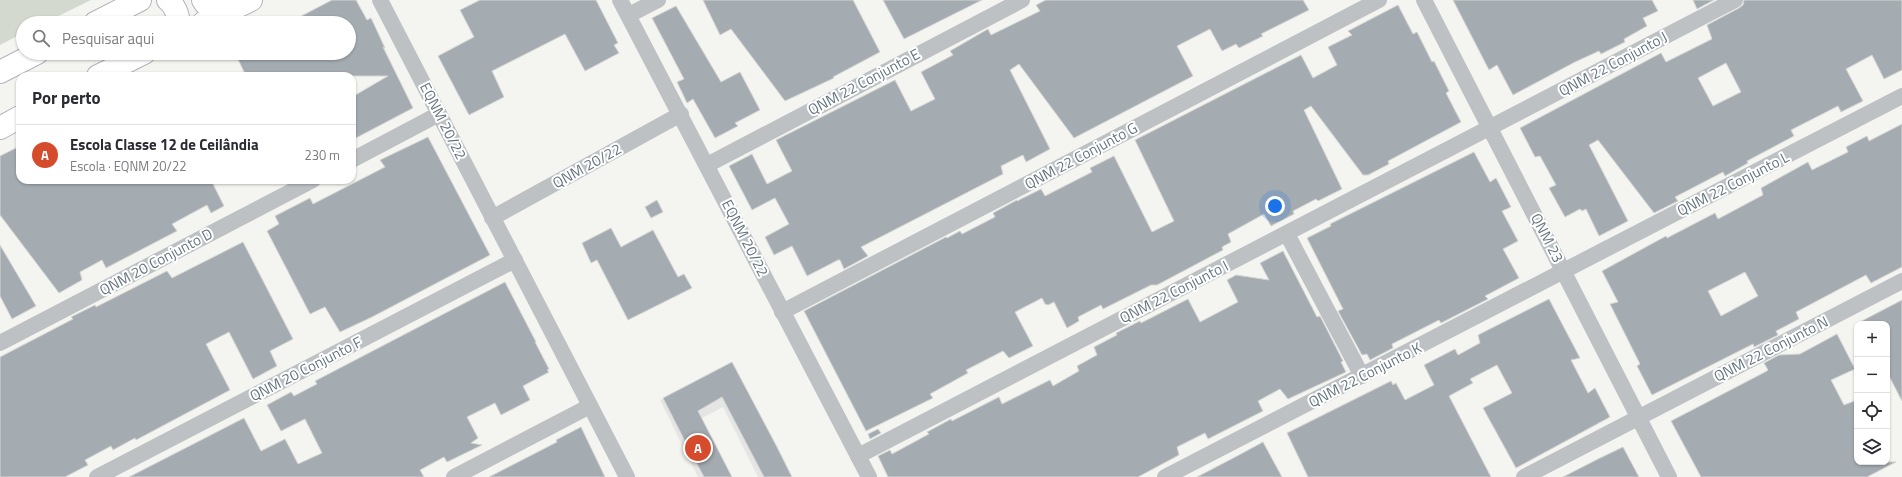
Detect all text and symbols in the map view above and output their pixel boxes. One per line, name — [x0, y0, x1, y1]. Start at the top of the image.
search box — [16, 16, 356, 60]
street label: QNM 22 Conjunto J — [1554, 25, 1671, 102]
icon: search — [30, 27, 52, 49]
text: Pesquisar aqui — [62, 27, 154, 50]
street label: QNM 22 Conjunto E — [804, 42, 924, 121]
street label: EQNM 20/22 — [414, 78, 473, 163]
text: Por perto — [32, 85, 101, 111]
street label: QNM 22 Conjunto G — [1020, 116, 1141, 195]
text: Escola Classe 12 de Ceilândia — [70, 133, 259, 156]
street label: QNM 20/22 — [548, 137, 625, 194]
text: A — [41, 145, 49, 165]
text: 230 m — [304, 145, 340, 165]
street label: QNM 22 Conjunto L — [1673, 145, 1793, 222]
text: Escola · EQNM 20/22 — [70, 156, 186, 176]
street label: EQNM 20/22 — [716, 195, 775, 280]
your location — [1265, 196, 1285, 216]
street label: QNM 23 — [1525, 209, 1570, 266]
street label: QNM 20 Conjunto D — [95, 222, 217, 301]
street label: QNM 22 Conjunto I — [1115, 254, 1232, 329]
street label: QNM 22 Conjunto N — [1709, 310, 1832, 387]
map controls — [1854, 321, 1890, 465]
button: + — [1854, 321, 1890, 357]
street label: QNM 20 Conjunto F — [245, 330, 366, 407]
street label: QNM 22 Conjunto K — [1304, 336, 1426, 413]
button: − — [1854, 357, 1890, 393]
button: locate — [1854, 393, 1890, 429]
button: layers — [1854, 429, 1890, 465]
pin: A — [685, 433, 711, 463]

